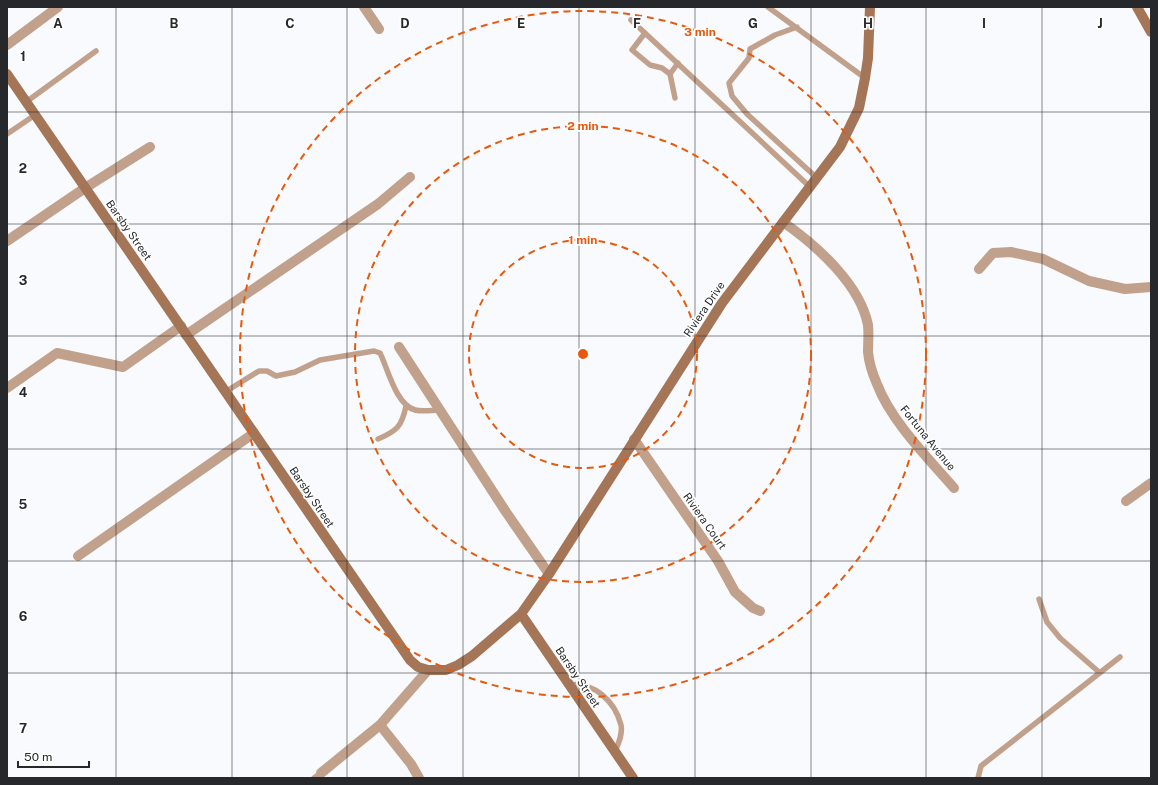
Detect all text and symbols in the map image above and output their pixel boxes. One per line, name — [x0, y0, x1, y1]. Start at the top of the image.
text: A — [53, 16, 63, 31]
text: B — [170, 16, 179, 31]
text: C — [285, 16, 295, 31]
text: D — [400, 16, 410, 31]
text: E — [517, 16, 525, 31]
text: F — [633, 16, 641, 31]
text: G — [748, 16, 758, 31]
text: H — [863, 16, 873, 31]
text: I — [982, 16, 986, 31]
text: J — [1097, 16, 1103, 31]
text: 3 min — [684, 25, 716, 39]
text: 1 — [20, 49, 26, 64]
text: 2 min — [567, 119, 599, 133]
text: 2 — [19, 161, 27, 176]
street label: Barsby Street — [104, 198, 154, 262]
text: 1 min — [569, 233, 597, 247]
text: 3 — [19, 273, 28, 288]
street label: Riviera Drive — [681, 279, 727, 339]
centre of rings — [576, 347, 590, 361]
text: 4 — [19, 385, 28, 400]
street label: Fortuna Avenue — [898, 403, 958, 473]
street label: Barsby Street — [287, 464, 337, 530]
street label: Riviera Court — [681, 490, 729, 552]
text: 5 — [19, 497, 28, 512]
text: 6 — [19, 609, 28, 624]
street label: Barsby Street — [553, 644, 603, 710]
text: 7 — [19, 721, 27, 736]
scale bar — [18, 743, 89, 769]
text: 50 m — [24, 750, 52, 764]

